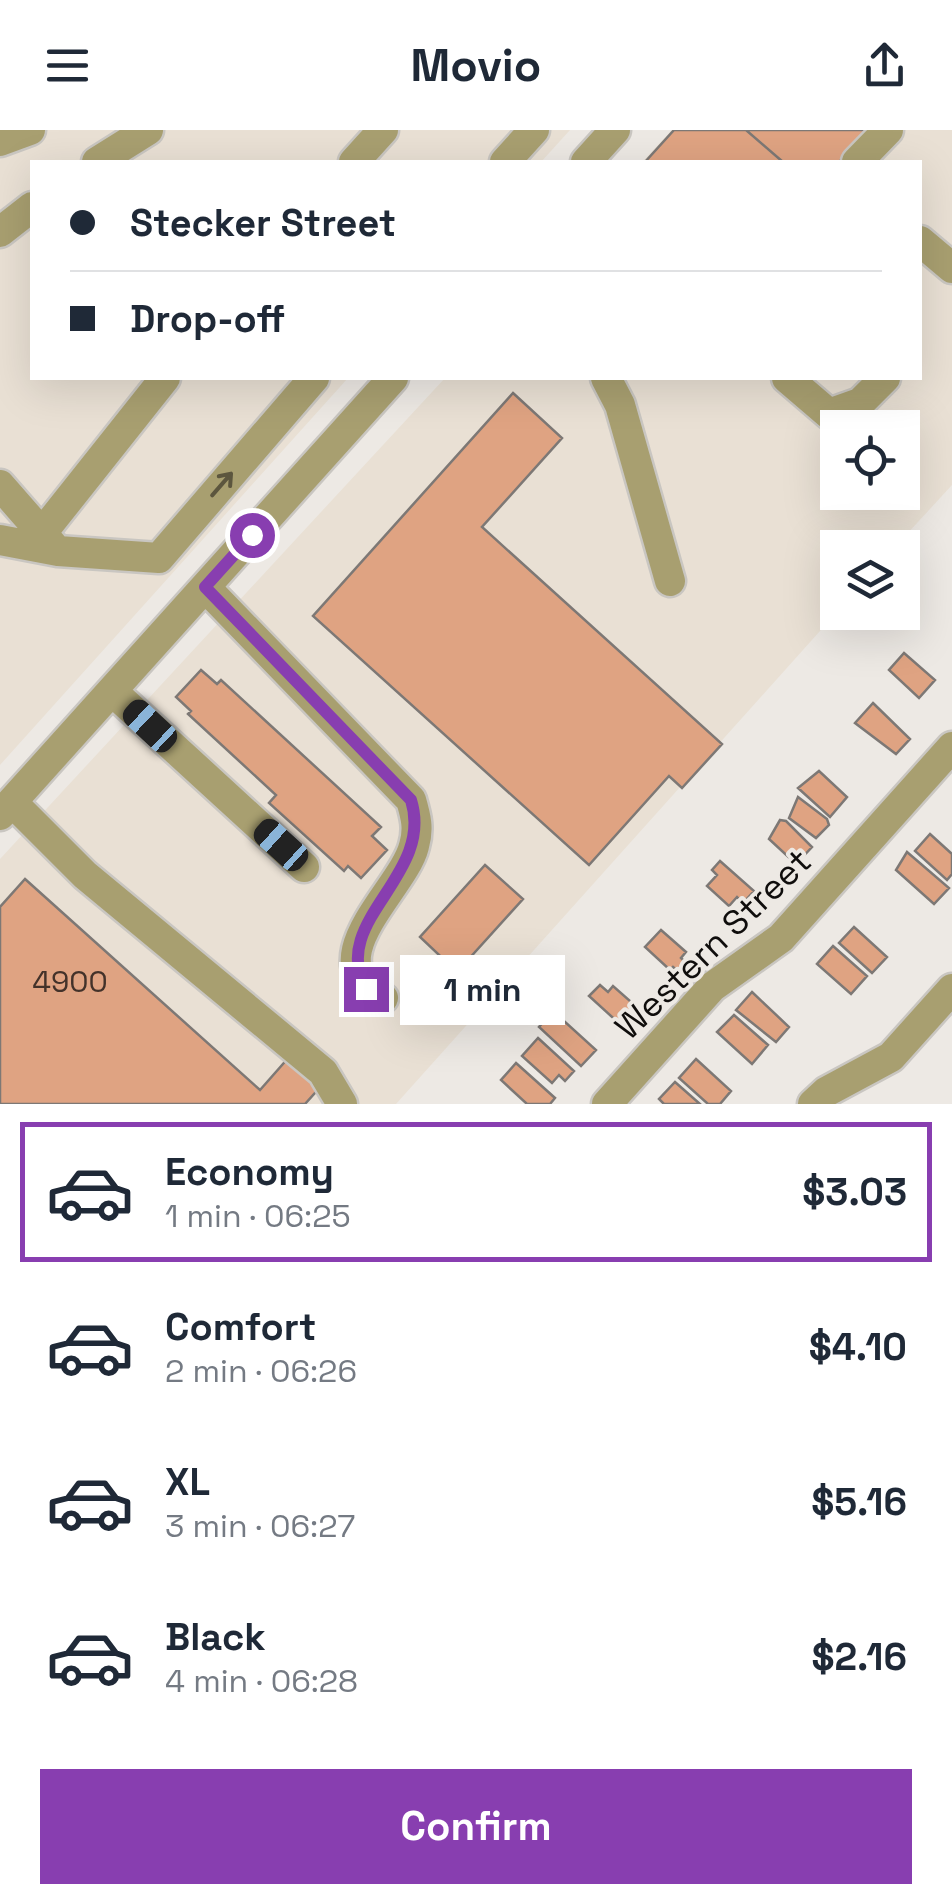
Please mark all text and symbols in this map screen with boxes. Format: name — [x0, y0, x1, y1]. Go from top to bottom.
text: Movio — [411, 37, 541, 94]
icon: menu — [40, 38, 95, 93]
icon: share — [857, 38, 912, 93]
text: Stecker Street — [130, 199, 396, 247]
text: Drop-off — [130, 295, 285, 343]
map controls — [820, 410, 920, 630]
button: locate — [820, 410, 920, 510]
one-way arrow — [211, 471, 233, 497]
route start — [230, 513, 275, 558]
button: layers — [820, 530, 920, 630]
car — [118, 695, 182, 757]
car — [249, 814, 313, 876]
street label: Western Street — [606, 839, 820, 1049]
callout: 1 min — [401, 954, 566, 1024]
house number: 4900 — [32, 962, 108, 1001]
route end — [344, 967, 389, 1012]
text: 1 min — [443, 970, 522, 1010]
icon: car — [45, 1147, 135, 1237]
text: Economy — [165, 1148, 334, 1196]
text: $3.03 — [802, 1168, 907, 1216]
text: 1 min · 06:25 — [165, 1196, 351, 1236]
icon: car — [45, 1302, 135, 1392]
text: Comfort — [165, 1303, 316, 1351]
text: $4.10 — [809, 1323, 907, 1371]
text: 2 min · 06:26 — [165, 1351, 357, 1391]
icon: car — [45, 1457, 135, 1547]
text: XL — [165, 1458, 210, 1506]
text: $5.16 — [811, 1478, 907, 1526]
text: 3 min · 06:27 — [165, 1506, 355, 1546]
icon: car — [45, 1612, 135, 1702]
text: Black — [165, 1613, 266, 1661]
text: $2.16 — [811, 1633, 907, 1681]
text: 4 min · 06:28 — [165, 1661, 358, 1701]
button: Confirm — [40, 1769, 912, 1884]

